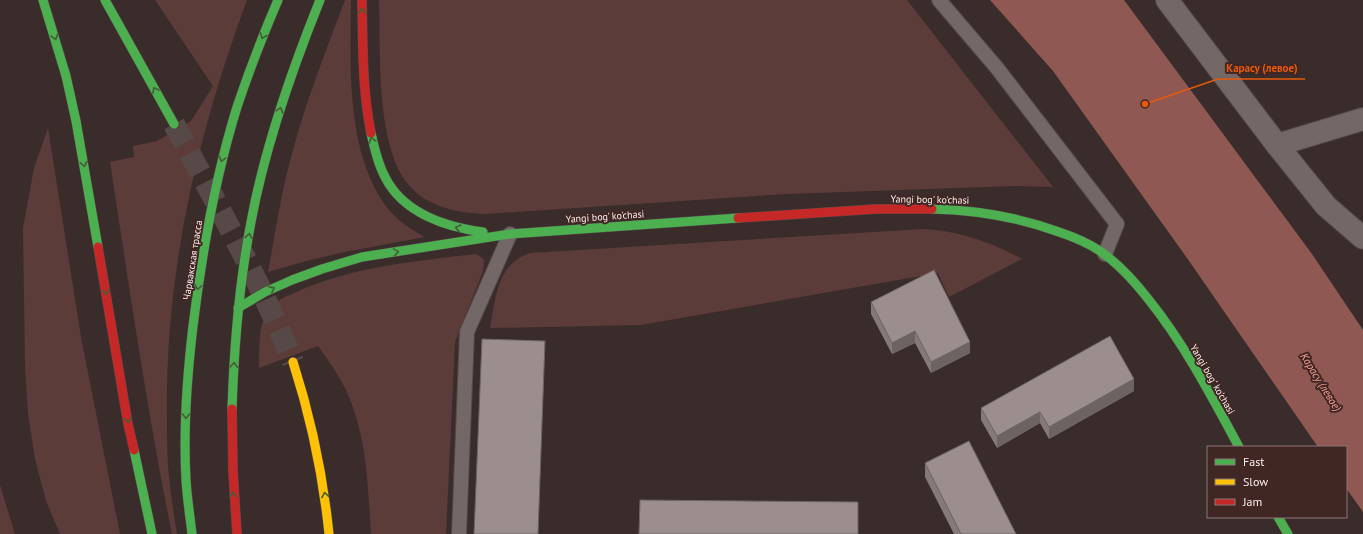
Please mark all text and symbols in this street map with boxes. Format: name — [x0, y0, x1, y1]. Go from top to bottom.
one-way arrow — [358, 8, 366, 14]
one-way arrow — [259, 32, 267, 39]
one-way arrow — [50, 33, 59, 40]
callout: Карасу (левое) — [1218, 56, 1305, 79]
text: Карасу (левое) — [1226, 61, 1298, 75]
one-way arrow — [153, 87, 160, 94]
one-way arrow — [275, 107, 284, 114]
one-way arrow — [368, 137, 377, 144]
one-way arrow — [219, 156, 227, 163]
one-way arrow — [79, 161, 87, 167]
street label: Yangi bog' ko'chasi — [891, 192, 969, 207]
street label: Yangi bog' ko'chasi — [565, 207, 645, 226]
street label: Чарвакская трасса — [180, 219, 205, 301]
one-way arrow — [454, 224, 461, 232]
one-way arrow — [244, 233, 253, 239]
one-way arrow — [393, 248, 400, 257]
one-way arrow — [194, 284, 203, 290]
one-way arrow — [268, 286, 276, 293]
one-way arrow — [101, 289, 109, 295]
street label: Yangi bog' ko'chasi — [1187, 342, 1238, 417]
water label: Карасу (левое) — [1297, 350, 1345, 414]
one-way arrow — [230, 362, 239, 368]
one-way arrow — [182, 413, 190, 419]
one-way arrow — [123, 417, 132, 423]
legend — [1207, 446, 1347, 518]
text: Fast — [1243, 454, 1264, 469]
text: Slow — [1243, 474, 1268, 489]
one-way arrow — [229, 492, 238, 498]
one-way arrow — [321, 492, 329, 498]
text: Jam — [1242, 494, 1262, 509]

